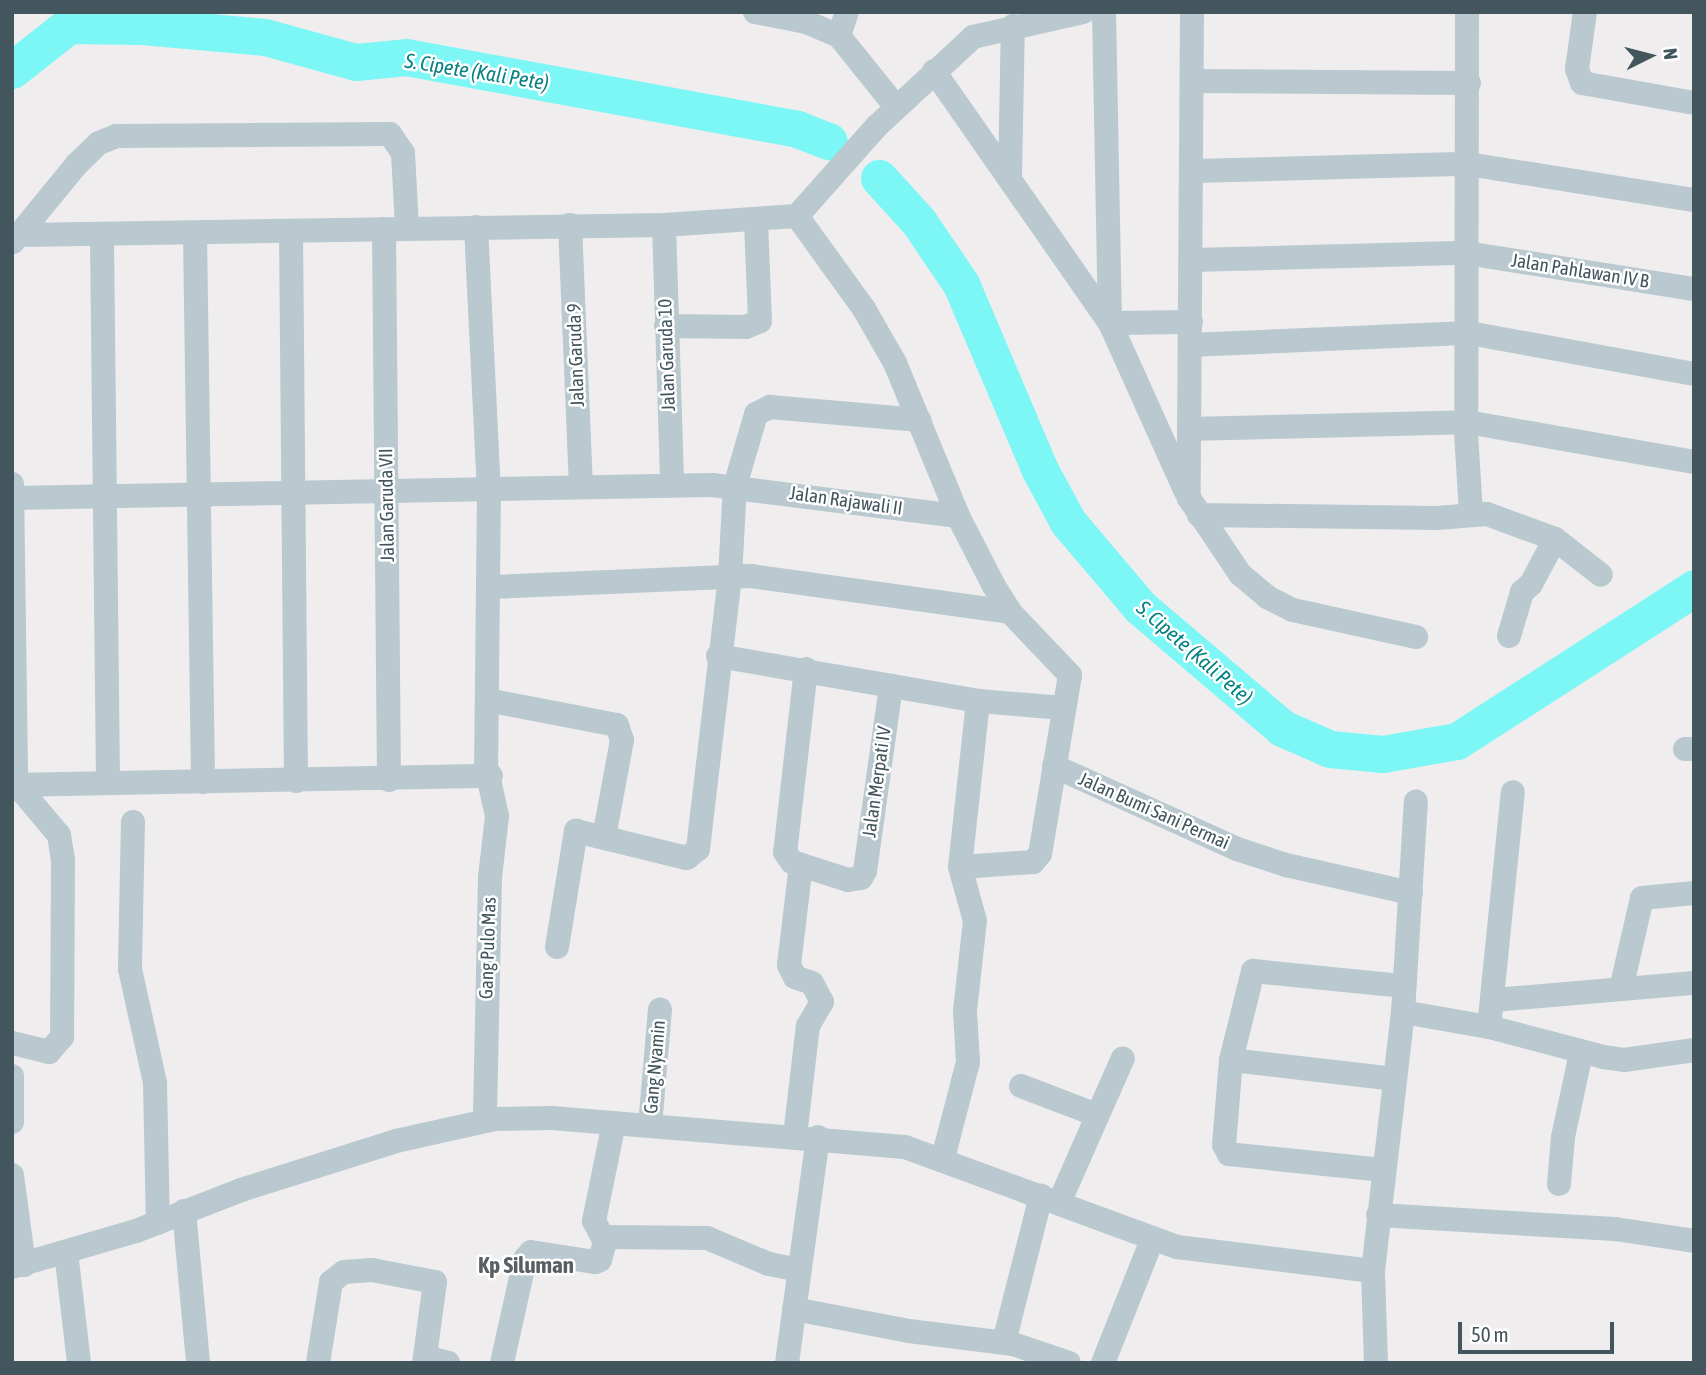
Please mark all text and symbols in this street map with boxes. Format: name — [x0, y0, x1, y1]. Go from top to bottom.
north arrow — [1615, 21, 1685, 91]
water label: S. Cipete (Kali Pete) — [403, 47, 551, 95]
text: N — [1659, 47, 1682, 61]
street label: Jalan Pahlawan IV B — [1510, 249, 1650, 293]
street label: Jalan Garuda 10 — [654, 298, 680, 412]
street label: Jalan Garuda 9 — [563, 303, 589, 407]
street label: Jalan Garuda VII — [375, 448, 399, 562]
street label: Jalan Rajawali II — [788, 482, 904, 520]
water label: S. Cipete (Kali Pete) — [1132, 595, 1258, 709]
street label: Jalan Merpati IV — [858, 725, 896, 839]
street label: Jalan Bumi Sani Permai — [1075, 768, 1233, 854]
street label: Gang Pulo Mas — [475, 897, 501, 999]
street label: Gang Nyamin — [640, 1019, 670, 1115]
district label: Kp Siluman — [478, 1251, 574, 1279]
scale bar — [1461, 1308, 1617, 1352]
text: 50 m — [1471, 1322, 1509, 1346]

